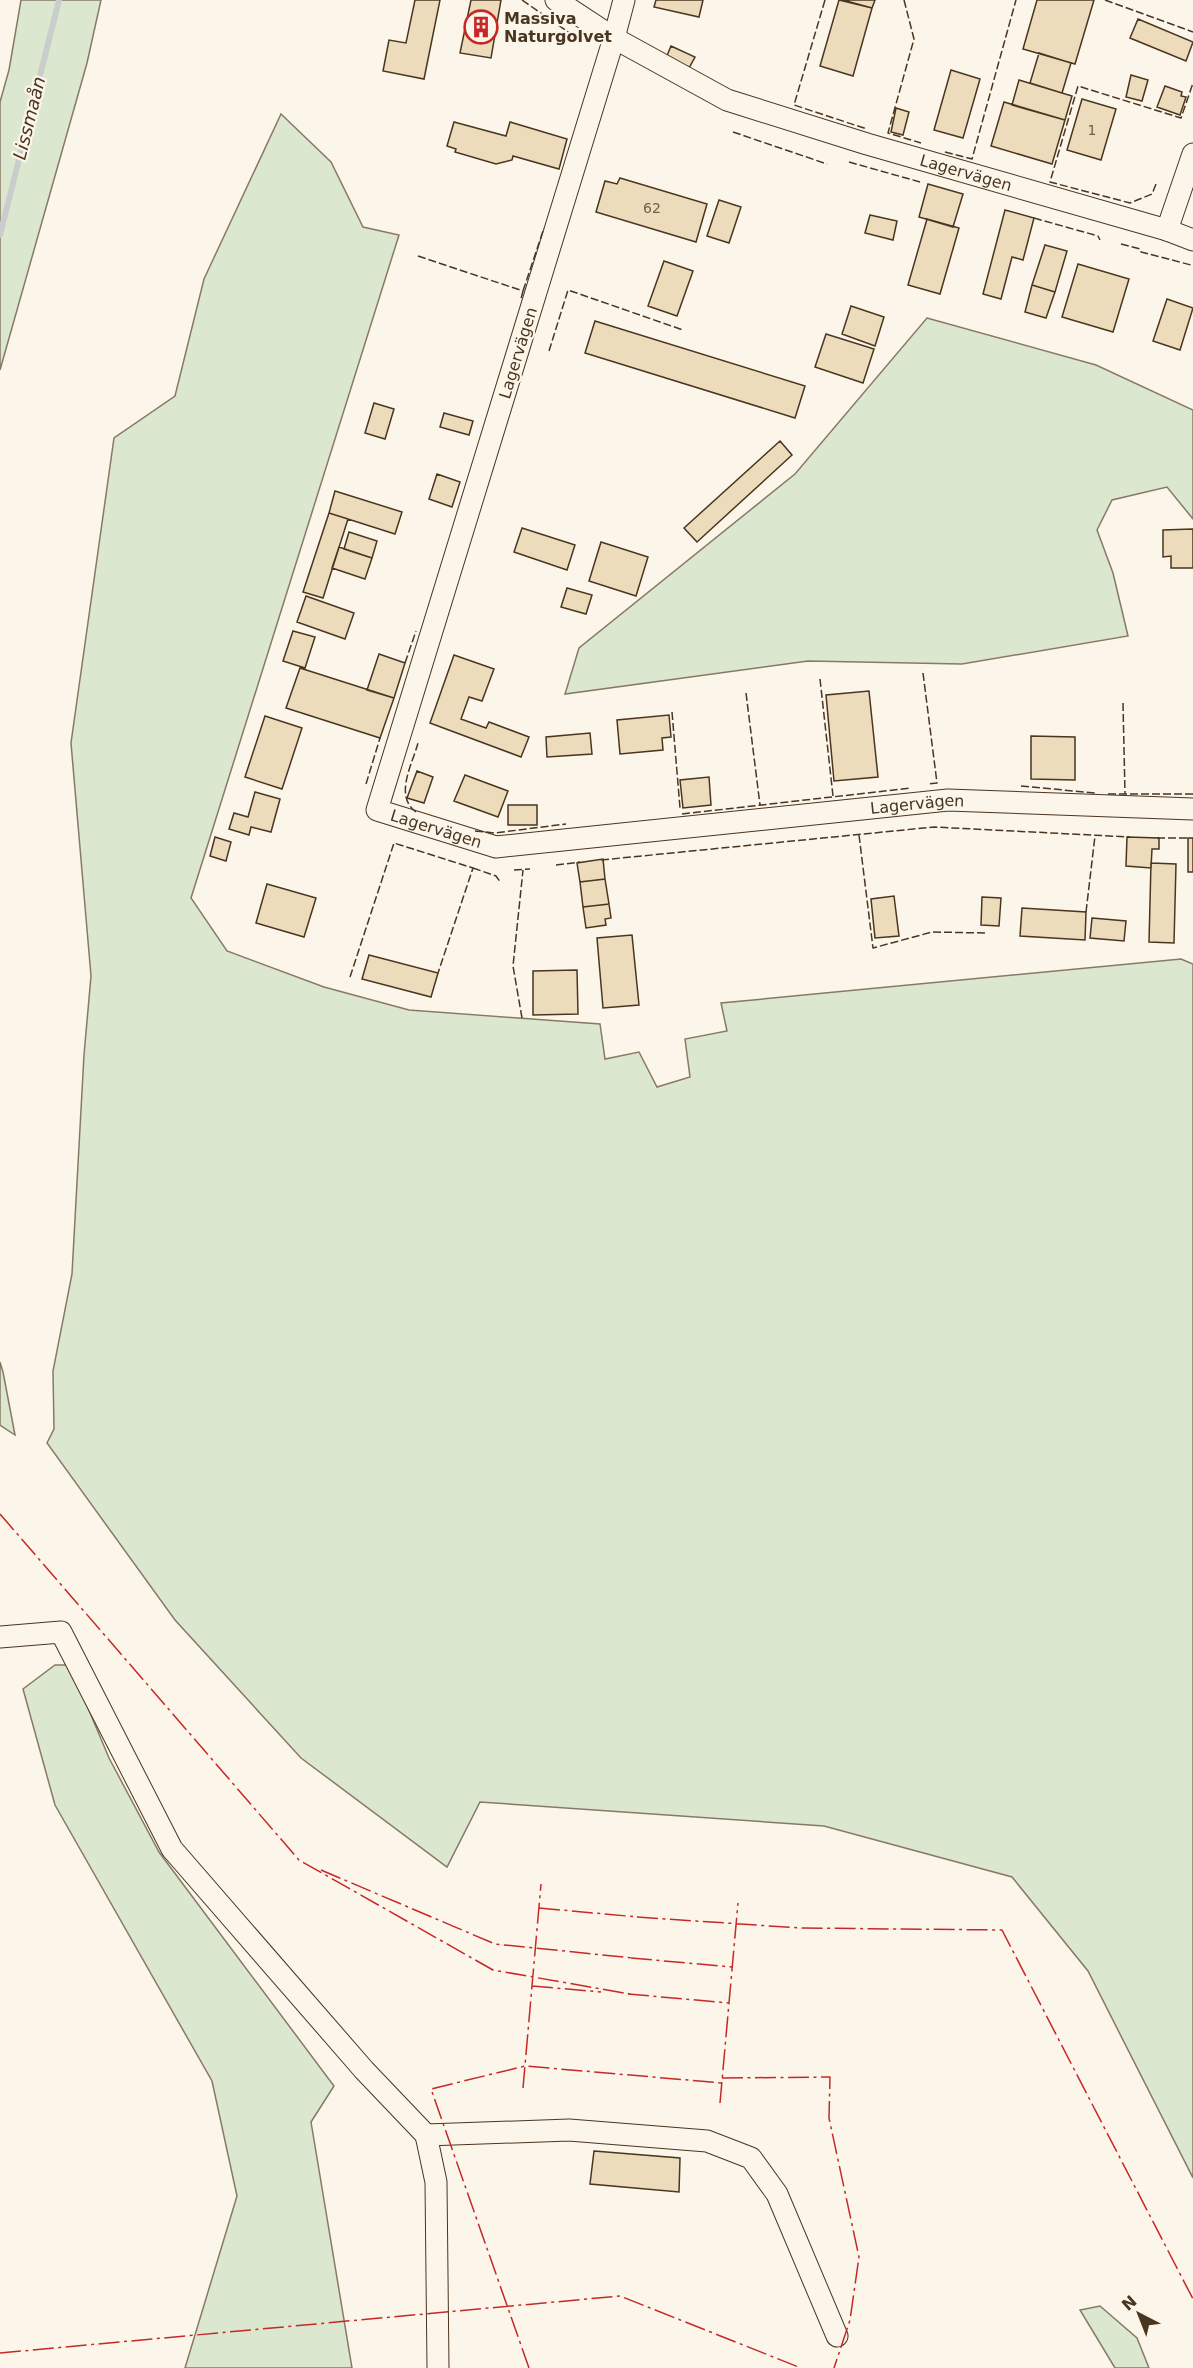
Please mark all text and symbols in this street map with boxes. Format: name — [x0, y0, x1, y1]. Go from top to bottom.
building icon: Massiva Naturgolvet — [463, 9, 499, 45]
place label: Massiva Naturgolvet — [504, 9, 612, 46]
water label: Lissmaån — [9, 74, 49, 162]
house number: 1 — [1088, 122, 1096, 138]
street label: Lagervägen — [918, 150, 1014, 195]
house number: 62 — [643, 200, 661, 216]
street label: Lagervägen — [495, 305, 541, 401]
street label: Lagervägen — [869, 790, 965, 818]
street label: Lagervägen — [388, 805, 484, 852]
north arrow — [1109, 2284, 1169, 2344]
text: N — [1118, 2292, 1141, 2315]

